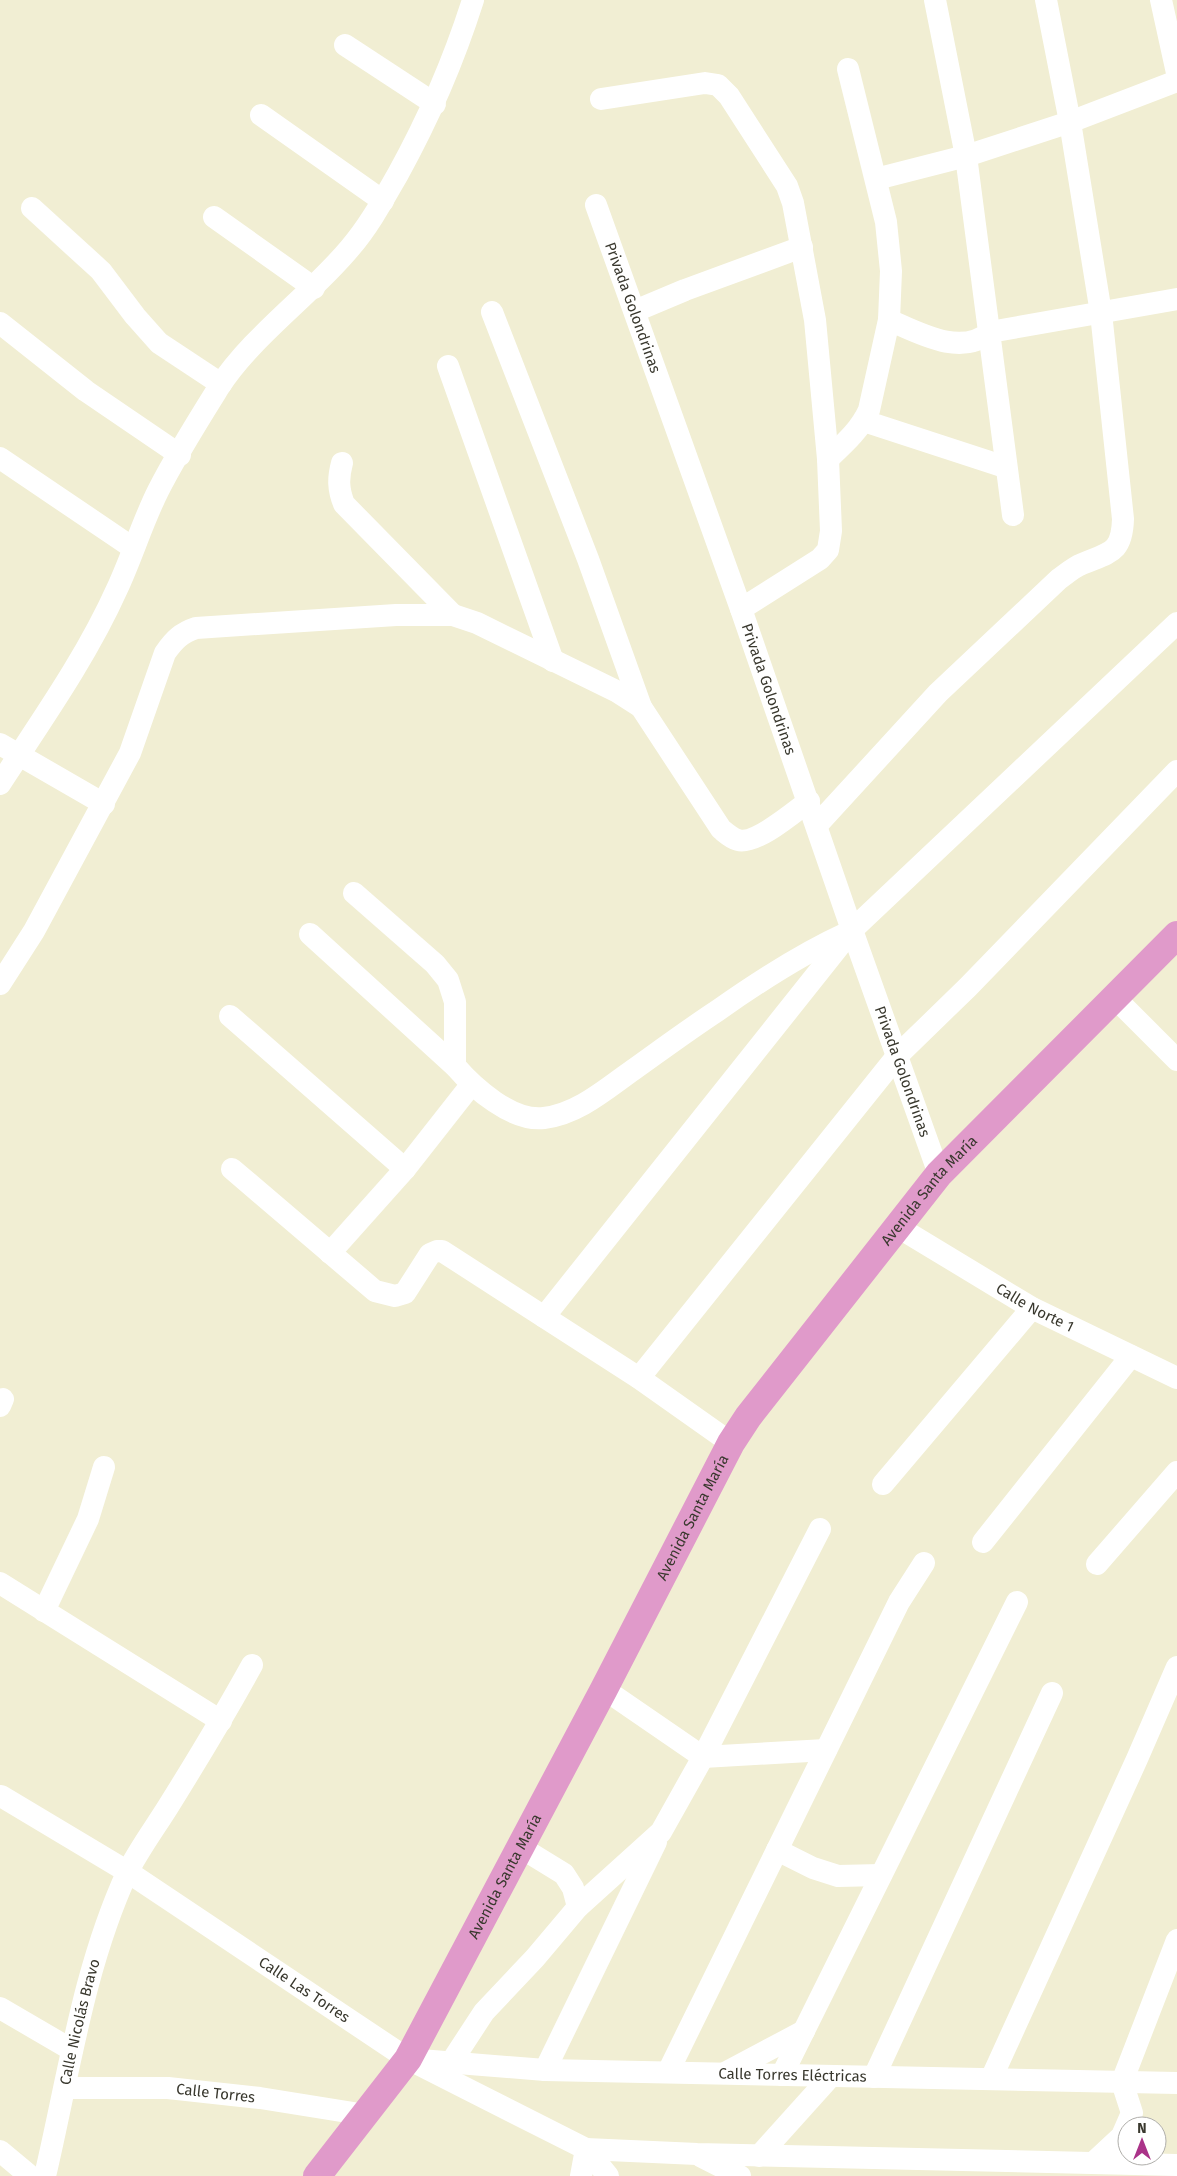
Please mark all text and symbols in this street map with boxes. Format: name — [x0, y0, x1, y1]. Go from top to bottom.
street label: Privada Golondrinas — [601, 240, 665, 376]
street label: Privada Golondrinas — [738, 621, 800, 757]
street label: Privada Golondrinas — [871, 1003, 934, 1139]
street label: Avenida Santa María — [877, 1132, 981, 1249]
street label: Calle Norte 1 — [993, 1279, 1077, 1336]
street label: Avenida Santa María — [653, 1452, 732, 1583]
street label: Avenida Santa María — [464, 1811, 545, 1942]
street label: Calle Las Torres — [255, 1953, 353, 2027]
street label: Calle Nicolás Bravo — [56, 1957, 104, 2087]
street label: Calle Torres Eléctricas — [718, 2065, 867, 2086]
street label: Calle Torres — [175, 2080, 256, 2106]
north arrow — [1117, 2116, 1167, 2166]
text: N — [1137, 2120, 1147, 2137]

